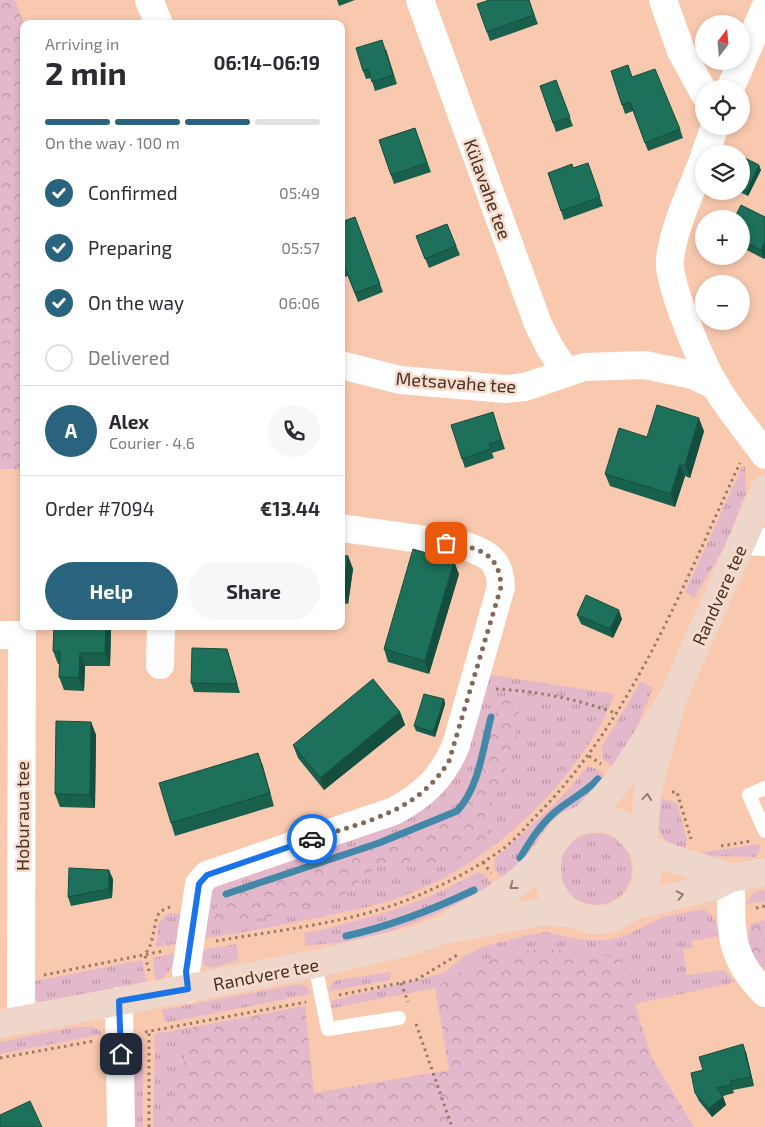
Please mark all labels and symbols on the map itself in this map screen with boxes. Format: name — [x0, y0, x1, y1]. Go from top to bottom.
north arrow — [695, 15, 750, 70]
street label: Külavahe tee — [460, 136, 516, 242]
street label: Metsavahe tee — [395, 367, 517, 397]
pin — [425, 522, 467, 564]
street label: Randvere tee — [687, 541, 751, 649]
street label: Hoburaua tee — [11, 761, 33, 871]
one-way arrow — [641, 793, 652, 801]
courier — [287, 814, 337, 864]
one-way arrow — [509, 880, 518, 889]
one-way arrow — [676, 890, 685, 901]
street label: Randvere tee — [211, 953, 321, 995]
pin — [100, 1033, 142, 1075]

